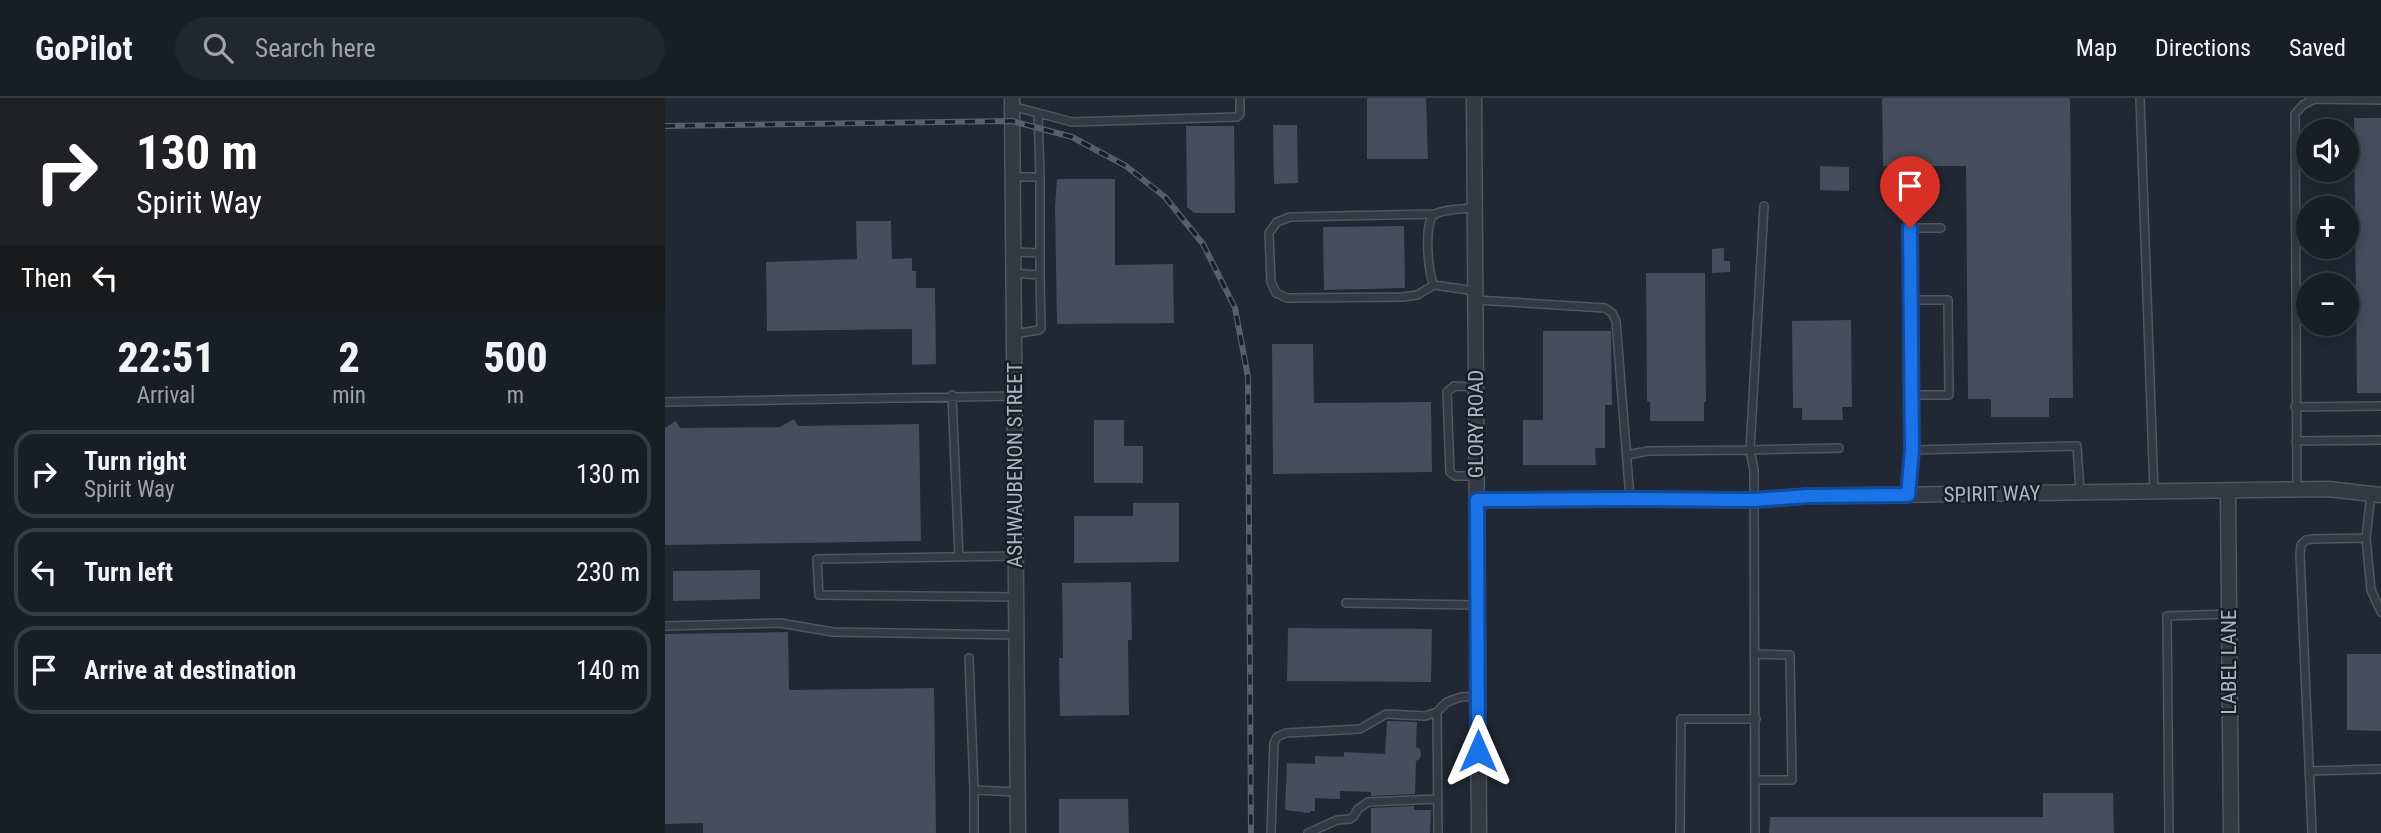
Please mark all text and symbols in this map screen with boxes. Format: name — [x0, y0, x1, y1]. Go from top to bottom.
search box — [175, 17, 665, 80]
text: GoPilot — [35, 29, 133, 68]
icon: search — [199, 29, 237, 67]
text: Search here — [255, 33, 376, 63]
text: Map — [2076, 34, 2117, 62]
text: Directions — [2155, 34, 2251, 62]
text: Saved — [2289, 34, 2346, 62]
map controls — [2296, 119, 2359, 336]
button: sound — [2296, 119, 2359, 182]
text: 130 m — [136, 124, 258, 181]
icon: right — [21, 126, 112, 217]
pin — [1880, 156, 1940, 228]
icon: arrive — [1891, 167, 1929, 205]
text: Spirit Way — [136, 183, 262, 221]
button: + — [2296, 196, 2359, 259]
icon: left — [86, 259, 124, 297]
text: Then — [21, 263, 72, 293]
button: − — [2296, 273, 2359, 336]
text: 22:51 — [117, 333, 215, 382]
text: 2 — [338, 333, 360, 382]
text: 500 — [483, 333, 548, 382]
street label: ASHWAUBENON STREET — [1003, 362, 1027, 568]
street label: GLORY ROAD — [1464, 370, 1488, 478]
text: Arrival — [137, 382, 195, 409]
text: min — [332, 382, 366, 409]
text: m — [507, 382, 524, 409]
text: Turn right — [84, 446, 186, 476]
icon: right — [25, 455, 63, 493]
text: 130 m — [576, 459, 640, 489]
text: Spirit Way — [84, 476, 175, 503]
street label: SPIRIT WAY — [1943, 481, 2041, 507]
icon: left — [25, 553, 63, 591]
text: Turn left — [84, 557, 173, 587]
text: 230 m — [576, 557, 640, 587]
street label: LABEL LANE — [2217, 610, 2241, 714]
icon: arrive — [25, 651, 63, 689]
text: Arrive at destination — [84, 655, 296, 685]
text: 140 m — [576, 655, 640, 685]
position arrow — [1441, 714, 1515, 788]

